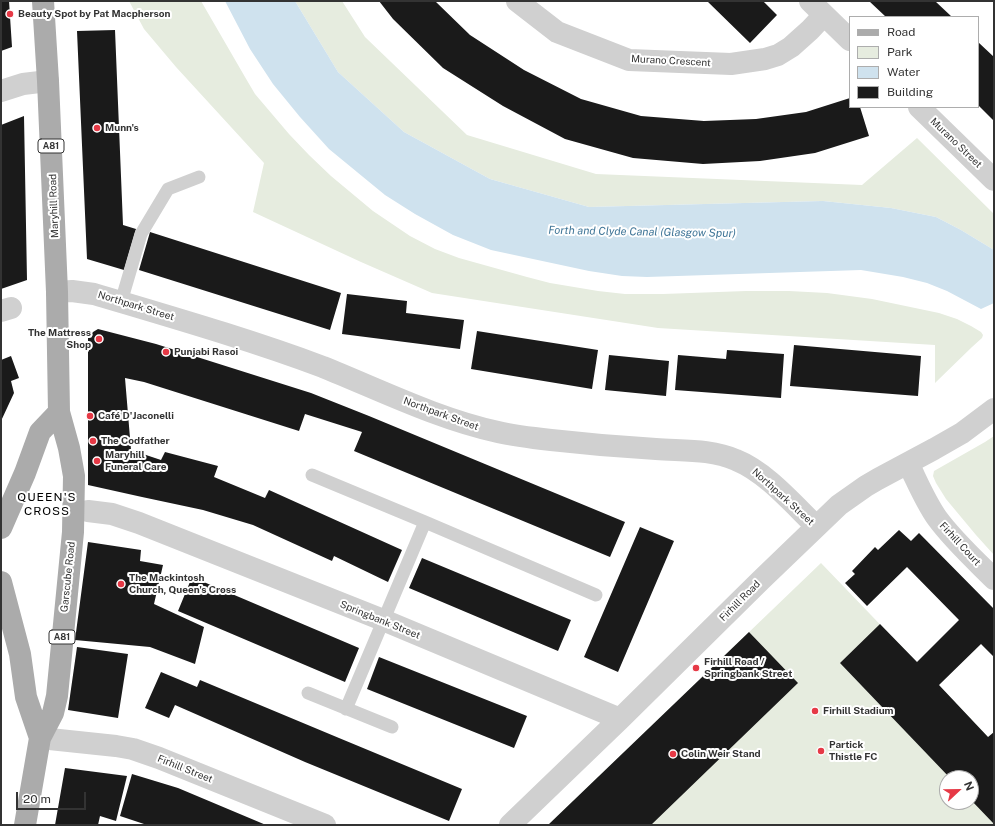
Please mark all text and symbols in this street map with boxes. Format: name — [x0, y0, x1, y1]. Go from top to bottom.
place label: Beauty Spot by Pat Macpherson — [18, 8, 171, 20]
marker: Beauty Spot by Pat Macpherson — [5, 9, 15, 19]
legend — [849, 16, 979, 108]
text: Road — [887, 25, 915, 39]
text: Park — [887, 45, 913, 59]
street label: Murano Crescent — [631, 53, 711, 69]
text: Water — [887, 65, 920, 79]
text: Building — [887, 85, 933, 99]
street label: Murano Street — [928, 115, 984, 171]
place label: Munn's — [105, 122, 139, 134]
marker: Munn's — [92, 123, 102, 133]
road number: A81 — [38, 139, 64, 153]
street label: Maryhill Road — [47, 174, 61, 238]
water label: Forth and Clyde Canal (Glasgow Spur) — [548, 224, 736, 240]
street label: Northpark Street — [96, 289, 176, 323]
place label: The Mattress Shop — [28, 327, 91, 350]
marker: The Mattress Shop — [94, 334, 104, 344]
place label: Punjabi Rasoi — [174, 346, 238, 358]
marker: Punjabi Rasoi — [161, 347, 171, 357]
street label: Northpark Street — [402, 395, 480, 433]
place label: Café D'Jaconelli — [98, 410, 174, 422]
marker: Café D'Jaconelli — [85, 411, 95, 421]
place label: The Codfather — [101, 435, 170, 447]
marker: The Codfather — [88, 436, 98, 446]
place label: Maryhill Funeral Care — [105, 449, 167, 472]
marker: Maryhill Funeral Care — [92, 456, 102, 466]
street label: Northpark Street — [750, 466, 816, 528]
district label: QUEEN'S CROSS — [17, 490, 77, 518]
street label: Firhill Court — [937, 520, 983, 568]
street label: Garscube Road — [58, 541, 78, 613]
place label: The Mackintosh Church, Queen's Cross — [129, 572, 236, 596]
street label: Firhill Road — [717, 578, 763, 624]
marker: The Mackintosh Church, Queen's Cross — [116, 579, 126, 589]
street label: Springbank Street — [338, 598, 422, 642]
road number: A81 — [49, 630, 75, 644]
place label: Firhill Road / Springbank Street — [704, 656, 792, 680]
marker: Firhill Road / Springbank Street — [691, 663, 701, 673]
place label: Firhill Stadium — [823, 705, 894, 717]
marker: Firhill Stadium — [810, 706, 820, 716]
place label: Partick Thistle FC — [829, 739, 877, 762]
marker: Partick Thistle FC — [816, 746, 826, 756]
place label: Colin Weir Stand — [681, 748, 761, 760]
marker: Colin Weir Stand — [668, 749, 678, 759]
street label: Firhill Street — [156, 753, 214, 785]
north arrow — [939, 770, 979, 810]
text: N — [962, 780, 976, 792]
scale bar — [18, 784, 88, 810]
text: 20 m — [23, 792, 51, 806]

